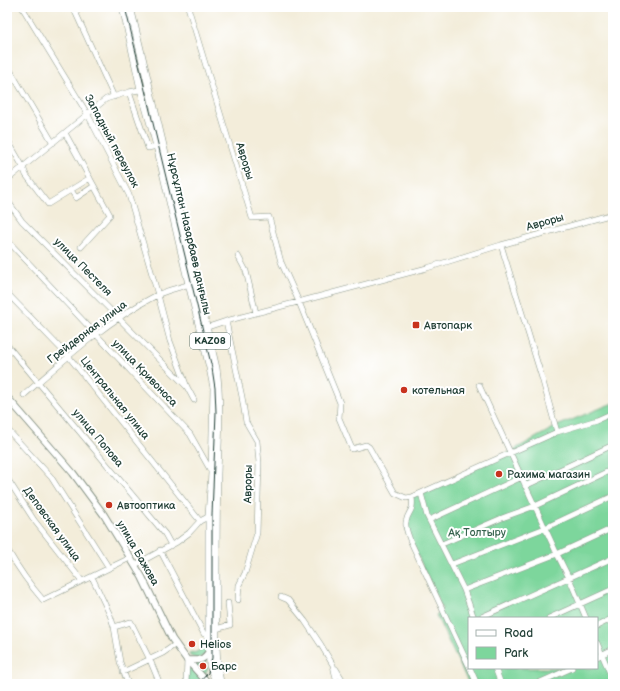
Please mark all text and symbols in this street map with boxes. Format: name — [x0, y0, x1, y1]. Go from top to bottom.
street label: Западный переулок — [82, 92, 142, 190]
street label: Авроры — [233, 140, 257, 181]
street label: Нұрсұлтан Назарбаев даңғылы — [164, 152, 214, 316]
street label: Авроры — [524, 210, 565, 234]
street label: улица Пестеля — [51, 235, 115, 299]
street label: Грейдерная улица — [45, 298, 130, 366]
place label: Автопарк — [423, 319, 472, 332]
marker: Автопарк — [411, 320, 421, 330]
road number: KAZ08 — [190, 333, 230, 349]
street label: улица Кривоноса — [110, 337, 181, 410]
street label: Центральная улица — [78, 354, 153, 442]
place label: котельная — [412, 384, 465, 397]
marker: котельная — [399, 385, 409, 395]
street label: улица Попова — [70, 406, 126, 470]
street label: Авроры — [241, 465, 255, 504]
place label: Рахима магазин — [507, 468, 590, 481]
marker: Рахима магазин — [494, 469, 504, 479]
street label: Деповская улица — [21, 484, 84, 564]
place label: Автооптика — [116, 499, 176, 512]
marker: Автооптика — [104, 500, 114, 510]
street label: улица Бажова — [114, 518, 162, 588]
park label: Ақ Толтыру — [447, 526, 506, 539]
legend — [468, 617, 598, 669]
text: Road — [504, 626, 533, 641]
place label: Helios — [200, 638, 232, 651]
marker: Helios — [187, 639, 197, 649]
text: Park — [504, 646, 528, 661]
place label: Барс — [211, 660, 237, 673]
marker: Барс — [198, 661, 208, 671]

